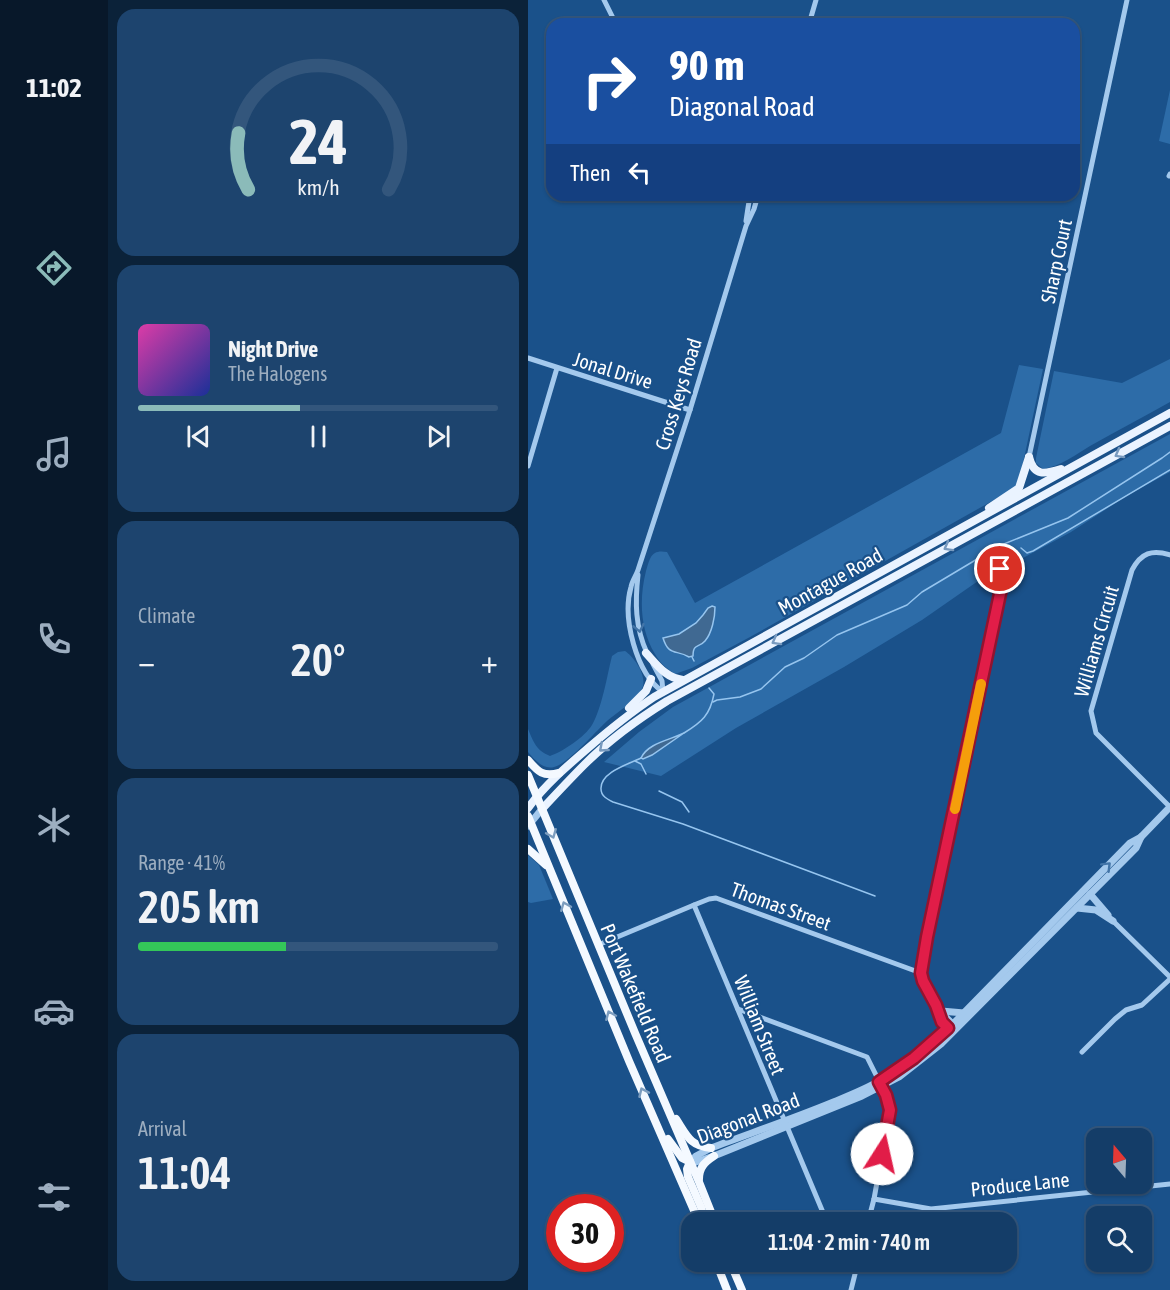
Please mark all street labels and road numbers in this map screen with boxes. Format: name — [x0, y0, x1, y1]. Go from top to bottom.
street label: Sharp Court — [1036, 217, 1076, 305]
street label: Cross Keys Road — [650, 335, 706, 453]
street label: Jonal Drive — [571, 347, 655, 393]
street label: Montague Road — [774, 543, 886, 619]
street label: Williams Circuit — [1069, 582, 1123, 699]
street label: Thomas Street — [728, 877, 834, 935]
street label: Port Wakefield Road — [596, 920, 676, 1066]
street label: William Street — [730, 972, 790, 1078]
street label: Diagonal Road — [694, 1088, 802, 1148]
street label: Produce Lane — [969, 1167, 1071, 1201]

